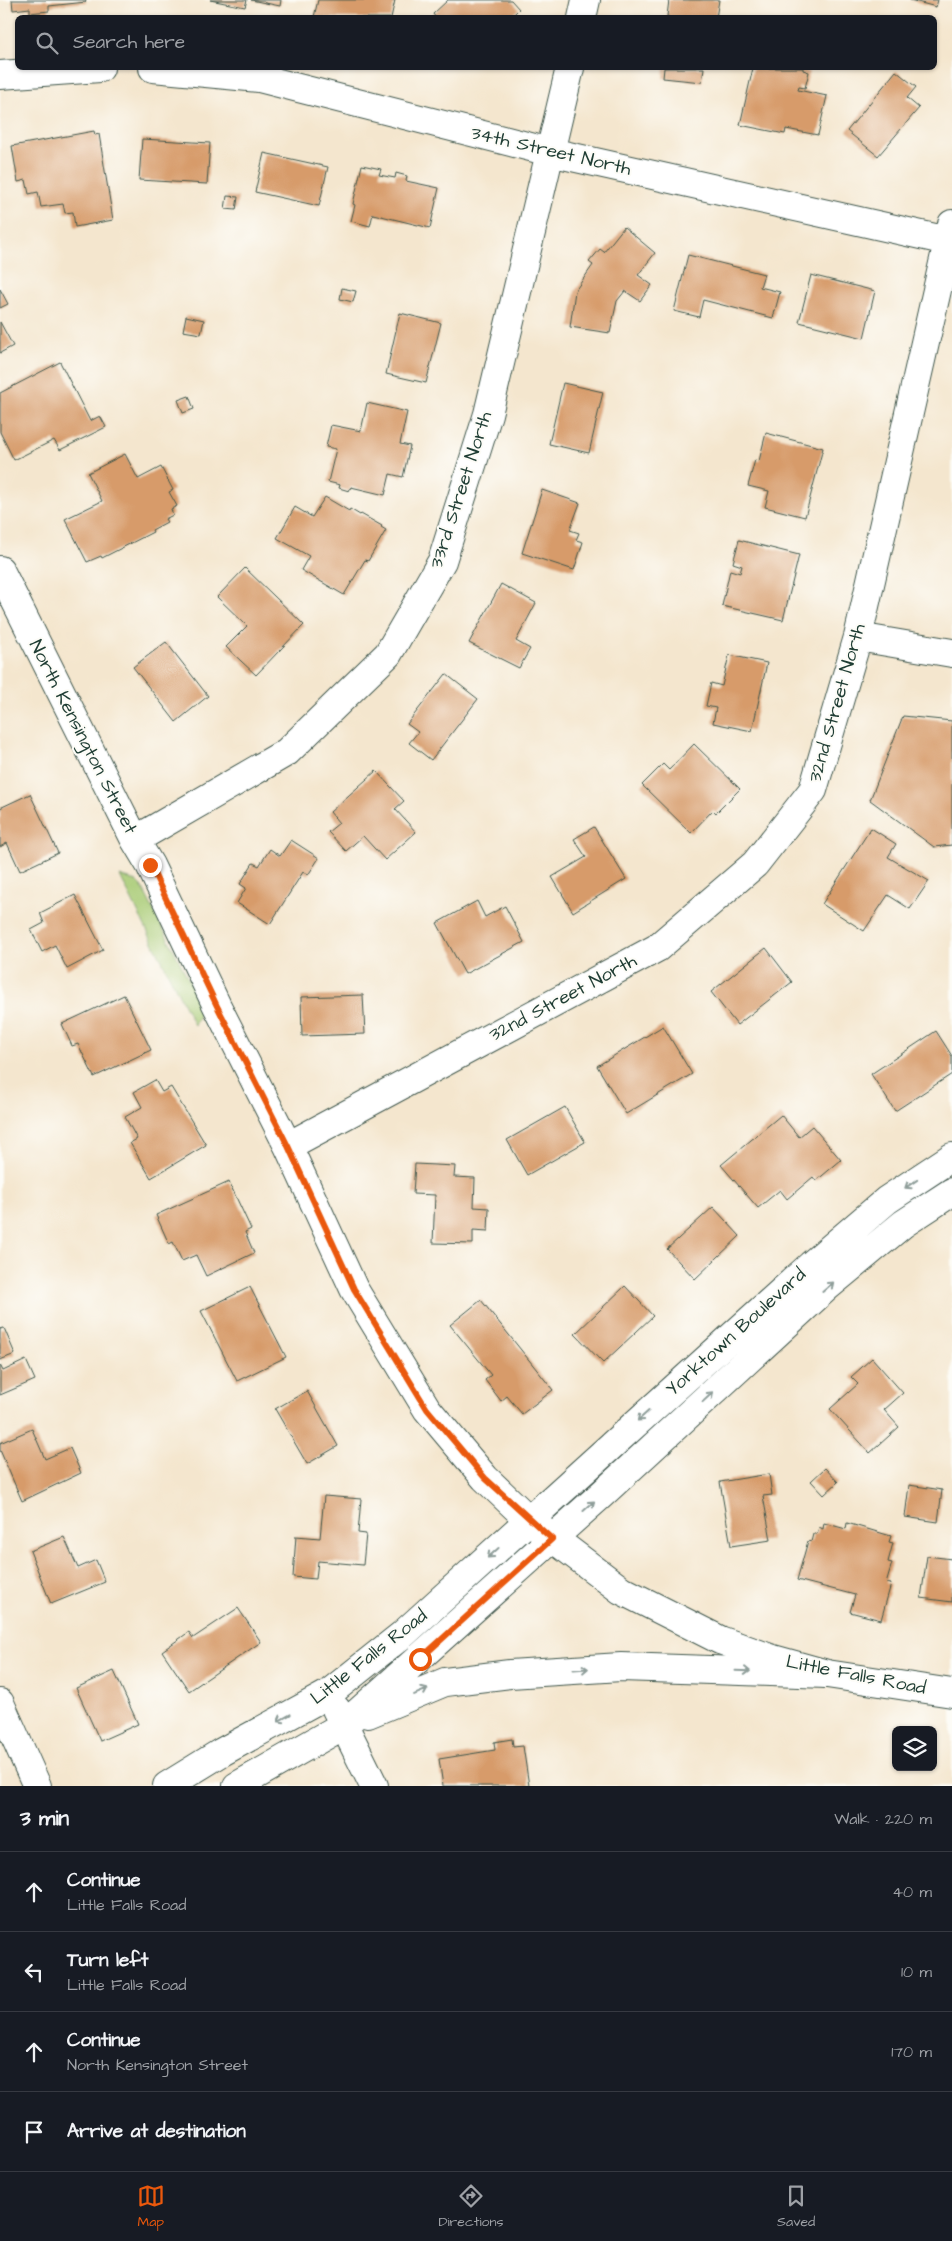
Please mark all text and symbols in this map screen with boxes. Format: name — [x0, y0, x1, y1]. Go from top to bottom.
search box — [15, 15, 937, 70]
icon: search — [33, 29, 61, 57]
text: Search here — [73, 29, 185, 56]
street label: 34th Street North — [468, 119, 634, 183]
street label: 33rd Street North — [423, 407, 499, 572]
street label: 32nd Street North — [801, 620, 873, 785]
street label: North Kensington Street — [21, 635, 144, 840]
route end — [139, 854, 162, 877]
street label: 32nd Street North — [484, 947, 642, 1048]
one-way arrow — [905, 1179, 919, 1189]
street label: Yorktown Boulevard — [660, 1261, 812, 1402]
one-way arrow — [821, 1281, 834, 1292]
one-way arrow — [702, 1391, 715, 1402]
one-way arrow — [637, 1410, 650, 1422]
one-way arrow — [582, 1501, 595, 1512]
one-way arrow — [487, 1547, 500, 1559]
street label: Little Falls Road — [305, 1603, 433, 1711]
route start — [409, 1648, 432, 1671]
street label: Little Falls Road — [784, 1648, 928, 1702]
one-way arrow — [572, 1665, 588, 1674]
one-way arrow — [735, 1666, 751, 1675]
one-way arrow — [413, 1686, 428, 1696]
one-way arrow — [277, 1714, 292, 1723]
map controls — [892, 1726, 937, 1771]
button: layers — [892, 1726, 937, 1771]
text: 3 min — [20, 1804, 69, 1833]
text: Walk · 220 m — [834, 1808, 932, 1830]
text: Continue — [67, 1867, 141, 1894]
icon: ahead — [20, 1878, 48, 1906]
text: 40 m — [892, 1881, 932, 1903]
text: Little Falls Road — [67, 1894, 186, 1916]
text: Turn left — [67, 1947, 148, 1974]
icon: left — [20, 1958, 48, 1986]
text: 10 m — [901, 1961, 932, 1983]
text: Little Falls Road — [67, 1974, 186, 1996]
text: Continue — [67, 2027, 141, 2054]
icon: ahead — [20, 2038, 48, 2066]
text: 170 m — [891, 2041, 932, 2063]
text: North Kensington Street — [67, 2054, 248, 2076]
icon: arrive — [20, 2118, 48, 2146]
text: Arrive at destination — [67, 2118, 246, 2145]
tab: Map — [137, 2182, 165, 2232]
tab: Directions — [438, 2182, 503, 2232]
tab: Saved — [777, 2182, 815, 2232]

